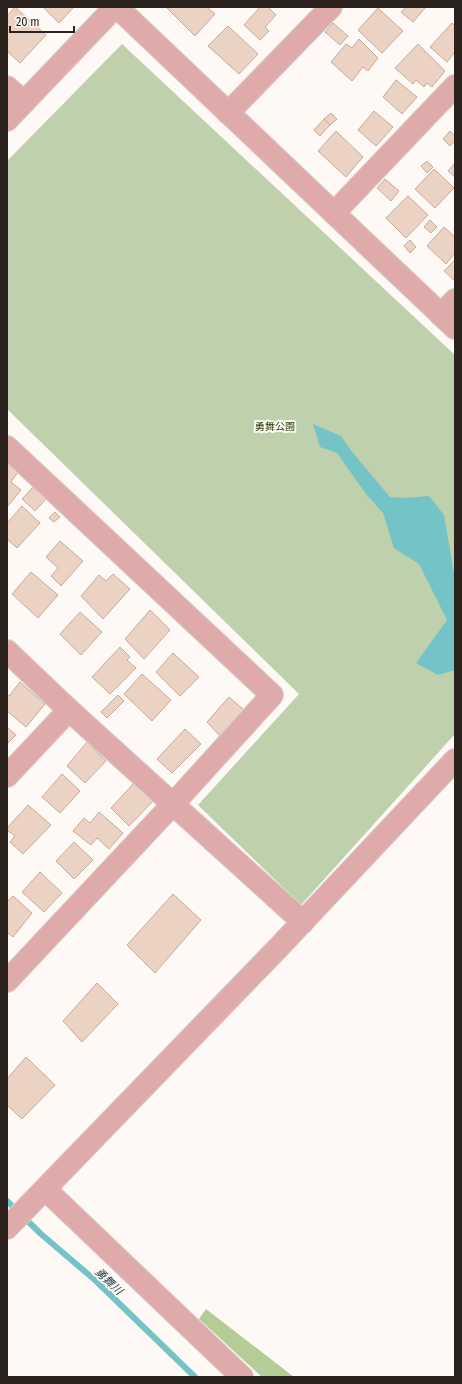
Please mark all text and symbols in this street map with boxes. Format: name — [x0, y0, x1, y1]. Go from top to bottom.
scale bar — [10, 8, 74, 34]
text: 20 m — [16, 15, 40, 29]
park label: 勇舞公園 — [255, 421, 295, 433]
water label: 勇舞川 — [92, 1265, 126, 1298]

